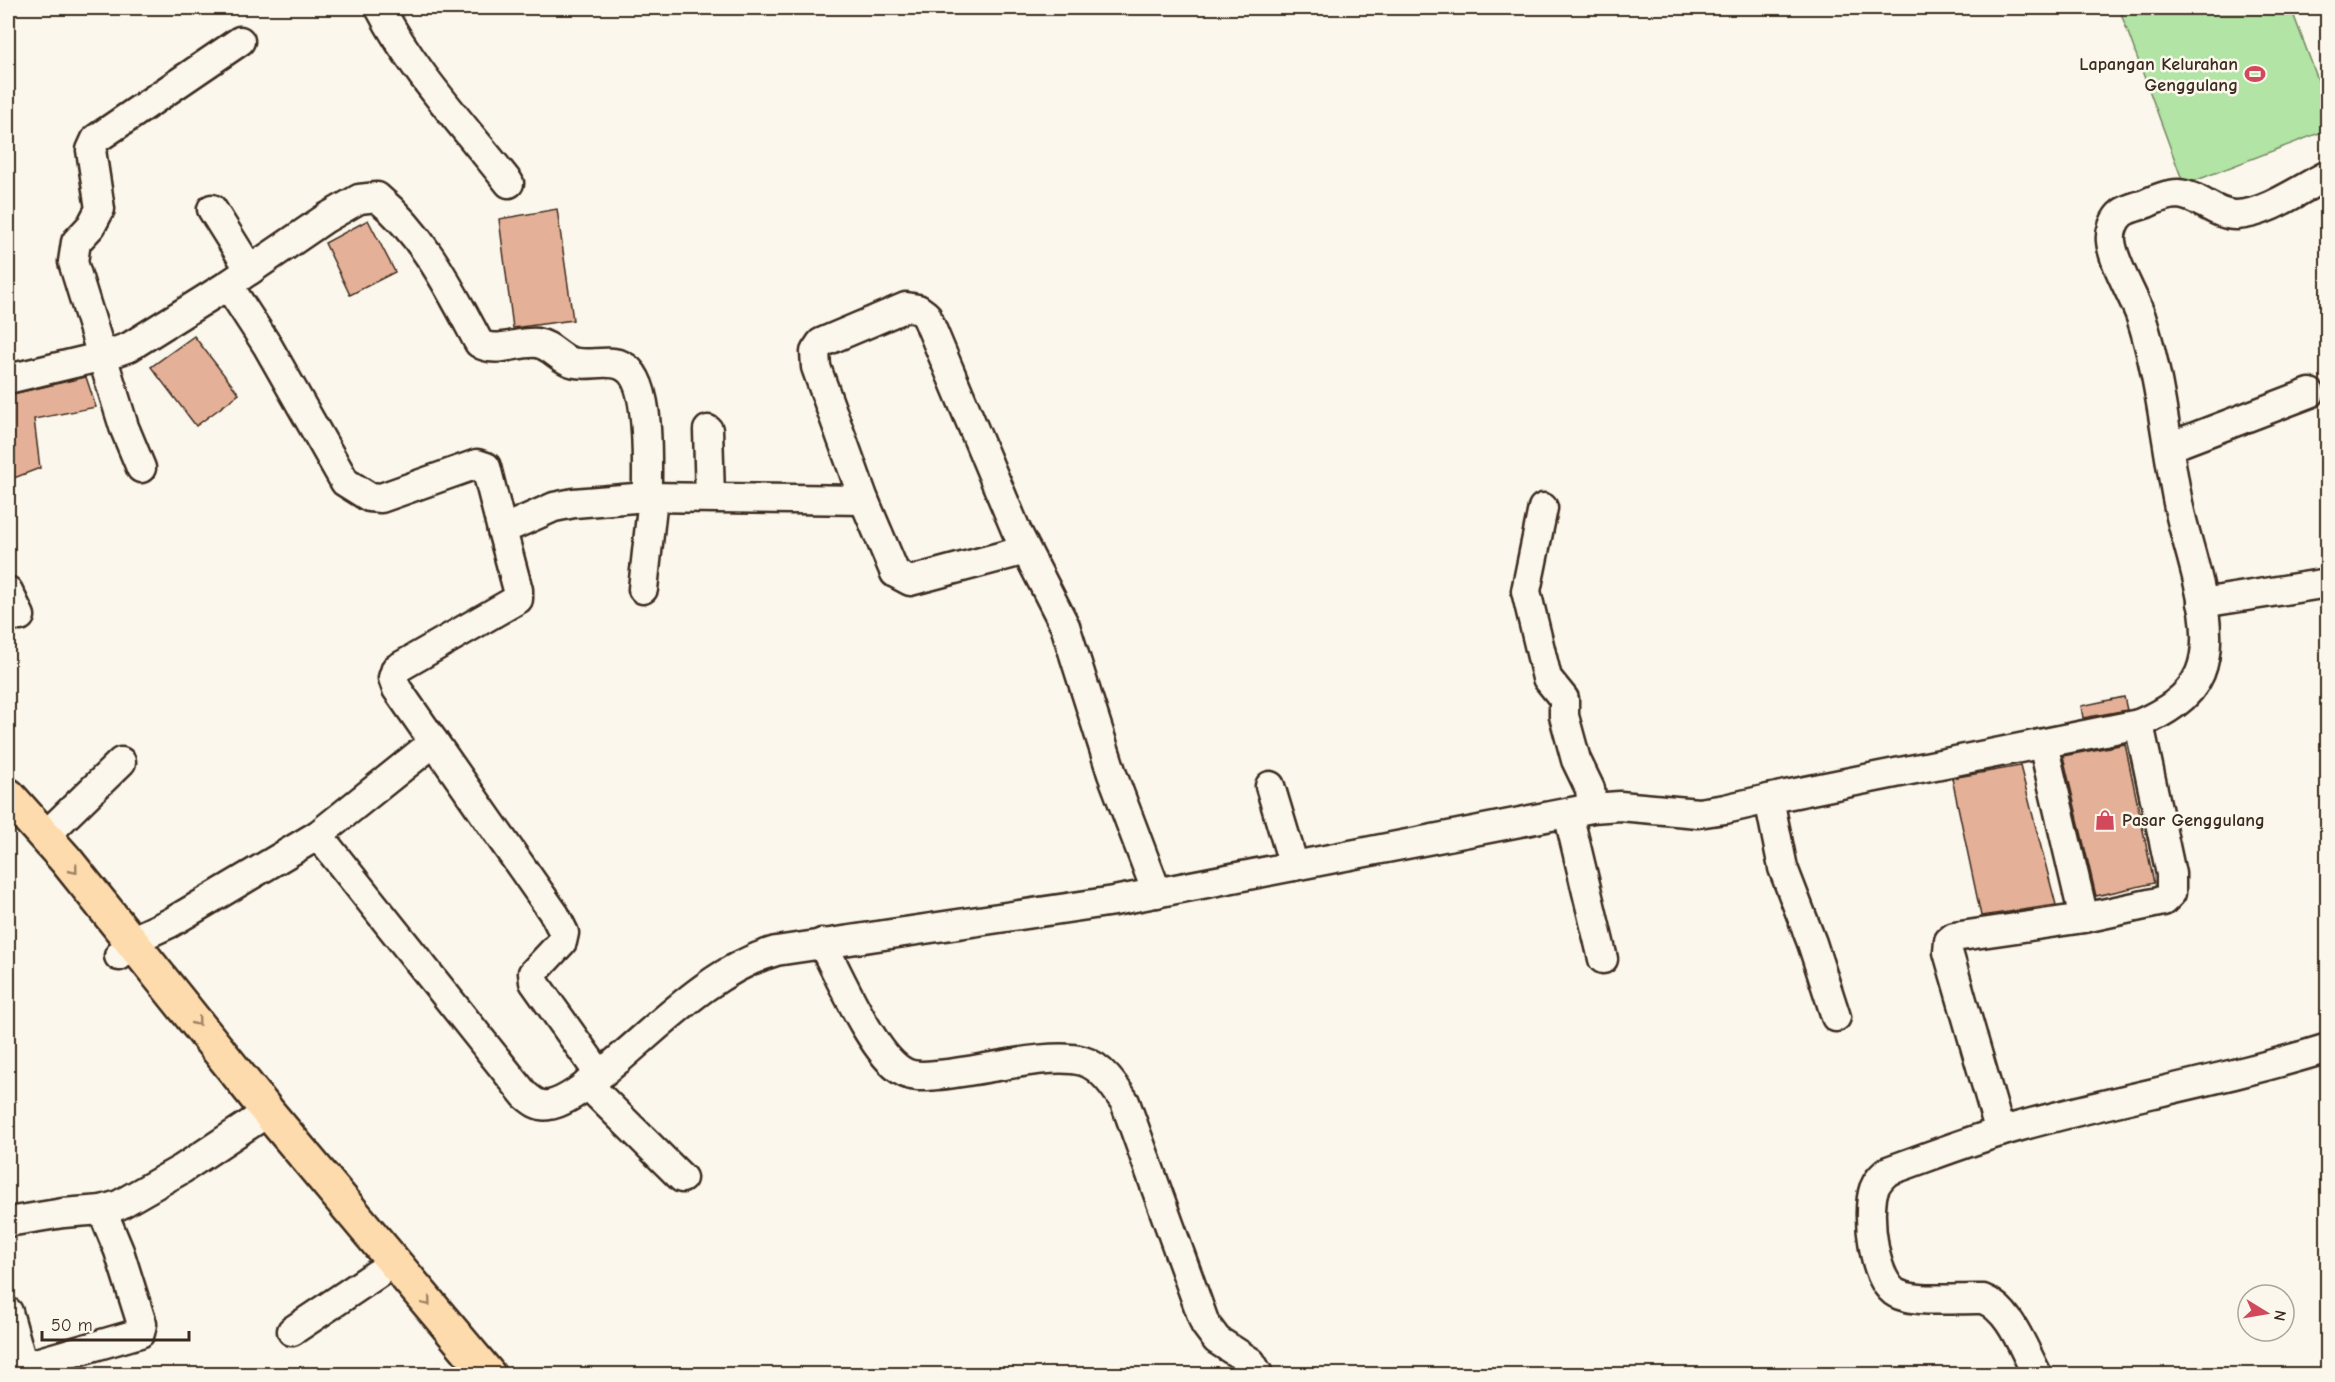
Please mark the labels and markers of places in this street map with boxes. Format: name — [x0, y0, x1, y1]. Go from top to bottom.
place label: Lapangan Kelurahan Genggulang — [2079, 54, 2238, 96]
sports icon: Lapangan Kelurahan Genggulang — [2243, 62, 2267, 86]
shop icon: Pasar Genggulang — [2093, 808, 2117, 832]
place label: Pasar Genggulang — [2122, 810, 2265, 831]

